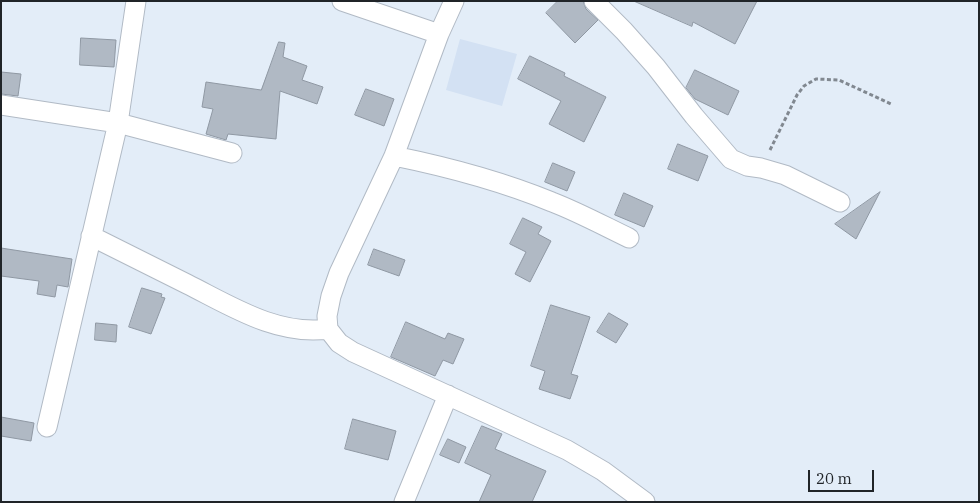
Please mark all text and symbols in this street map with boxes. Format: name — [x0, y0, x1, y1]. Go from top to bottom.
scale bar — [810, 460, 876, 492]
text: 20 m — [816, 469, 852, 488]

